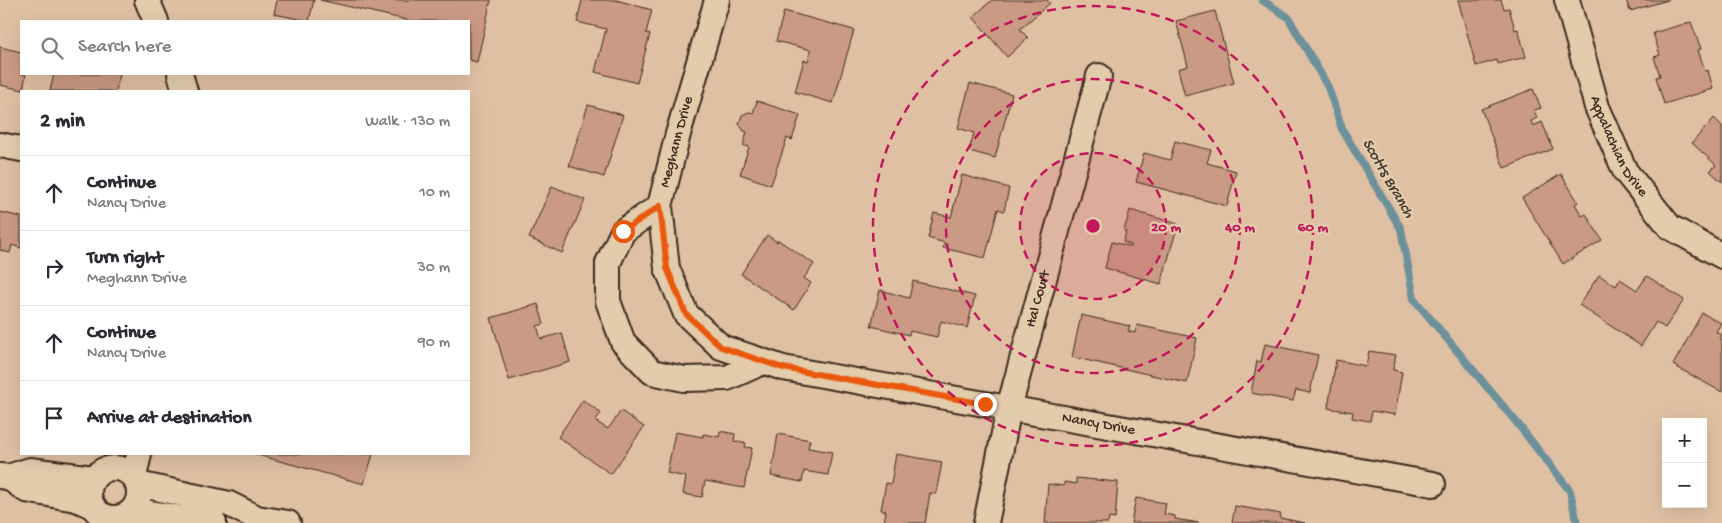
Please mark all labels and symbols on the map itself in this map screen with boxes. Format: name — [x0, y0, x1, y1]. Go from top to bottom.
street label: Meghann Drive — [656, 94, 698, 190]
street label: Appalachian Drive — [1585, 94, 1652, 201]
water label: Scotts Branch — [1357, 136, 1417, 222]
centre of rings — [1084, 217, 1102, 235]
text: 20 m — [1151, 219, 1181, 237]
text: 40 m — [1224, 219, 1255, 237]
text: 60 m — [1298, 219, 1329, 237]
route start — [612, 220, 635, 243]
street label: Hal Court — [1022, 267, 1055, 330]
route end — [974, 393, 997, 416]
street label: Nancy Drive — [1060, 409, 1137, 440]

